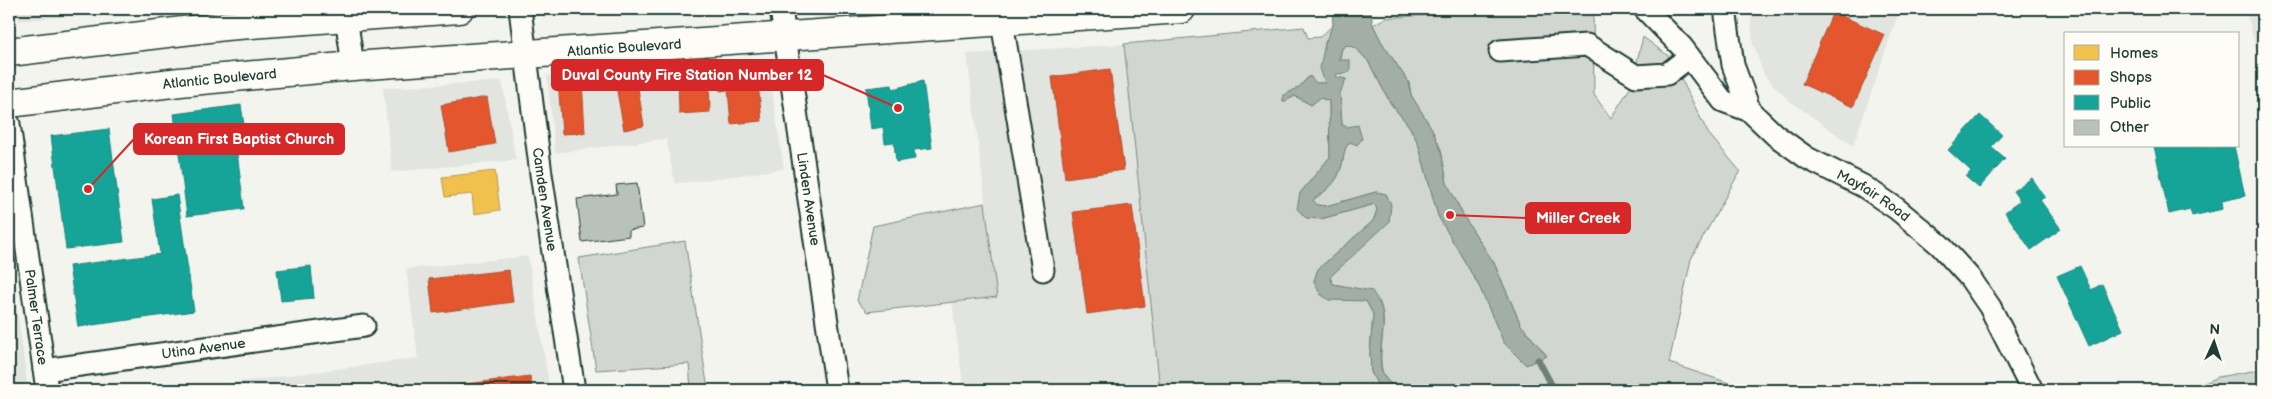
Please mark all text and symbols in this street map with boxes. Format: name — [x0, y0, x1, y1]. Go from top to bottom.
legend — [2064, 32, 2240, 148]
street label: Atlantic Boulevard — [567, 35, 682, 60]
text: Homes — [2110, 44, 2159, 63]
callout: Duval County Fire Station Number 12 — [552, 60, 823, 90]
street label: Atlantic Boulevard — [162, 65, 277, 93]
text: Duval County Fire Station Number 12 — [561, 66, 813, 85]
text: Shops — [2110, 68, 2153, 87]
text: Public — [2110, 94, 2151, 113]
text: Other — [2110, 118, 2149, 137]
callout: Korean First Baptist Church — [134, 124, 344, 154]
text: Korean First Baptist Church — [144, 130, 334, 149]
street label: Camden Avenue — [529, 147, 561, 252]
street label: Linden Avenue — [794, 151, 824, 247]
street label: Mayfair Road — [1834, 166, 1914, 225]
callout: Miller Creek — [1526, 203, 1630, 233]
text: Miller Creek — [1536, 209, 1620, 228]
street label: Palmer Terrace — [21, 268, 52, 366]
north arrow — [2190, 316, 2240, 366]
text: N — [2209, 321, 2220, 338]
street label: Utina Avenue — [160, 334, 247, 362]

